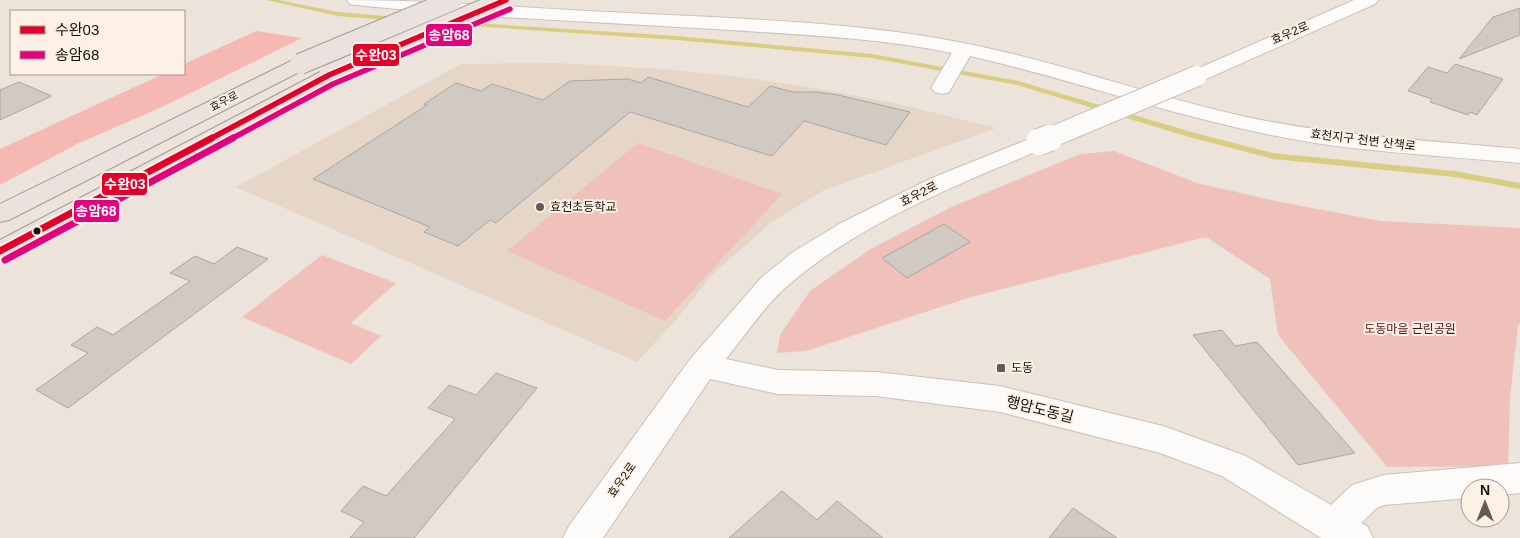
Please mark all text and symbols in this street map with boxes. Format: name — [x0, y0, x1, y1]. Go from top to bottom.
legend — [10, 10, 185, 75]
street label: 효우2로 — [1269, 19, 1311, 47]
text: 수완03 — [55, 21, 99, 38]
line badge: 송암68 — [425, 23, 473, 47]
text: 송암68 — [428, 27, 470, 43]
line badge: 수완03 — [352, 43, 400, 67]
text: 송암68 — [55, 46, 99, 63]
text: 수완03 — [355, 47, 397, 63]
street label: 효우로 — [208, 89, 240, 113]
street label: 효천지구 천변 산책로 — [1310, 127, 1416, 153]
line badge: 수완03 — [101, 172, 148, 196]
text: 수완03 — [104, 176, 146, 192]
street label: 효우2로 — [898, 179, 940, 209]
line badge: 송암68 — [73, 199, 120, 223]
place label: 효천초등학교 — [550, 200, 616, 214]
marker: 효천초등학교 — [534, 201, 546, 213]
text: 송암68 — [75, 203, 117, 219]
unlabelled marker — [32, 226, 42, 236]
park label: 도동마을 근린공원 — [1364, 322, 1456, 336]
place label: 도동 — [1011, 361, 1033, 375]
marker: 도동 — [995, 362, 1007, 374]
street label: 행암도동길 — [1004, 392, 1076, 426]
street label: 효우2로 — [605, 460, 639, 500]
north arrow — [1460, 478, 1510, 528]
text: N — [1480, 482, 1490, 498]

